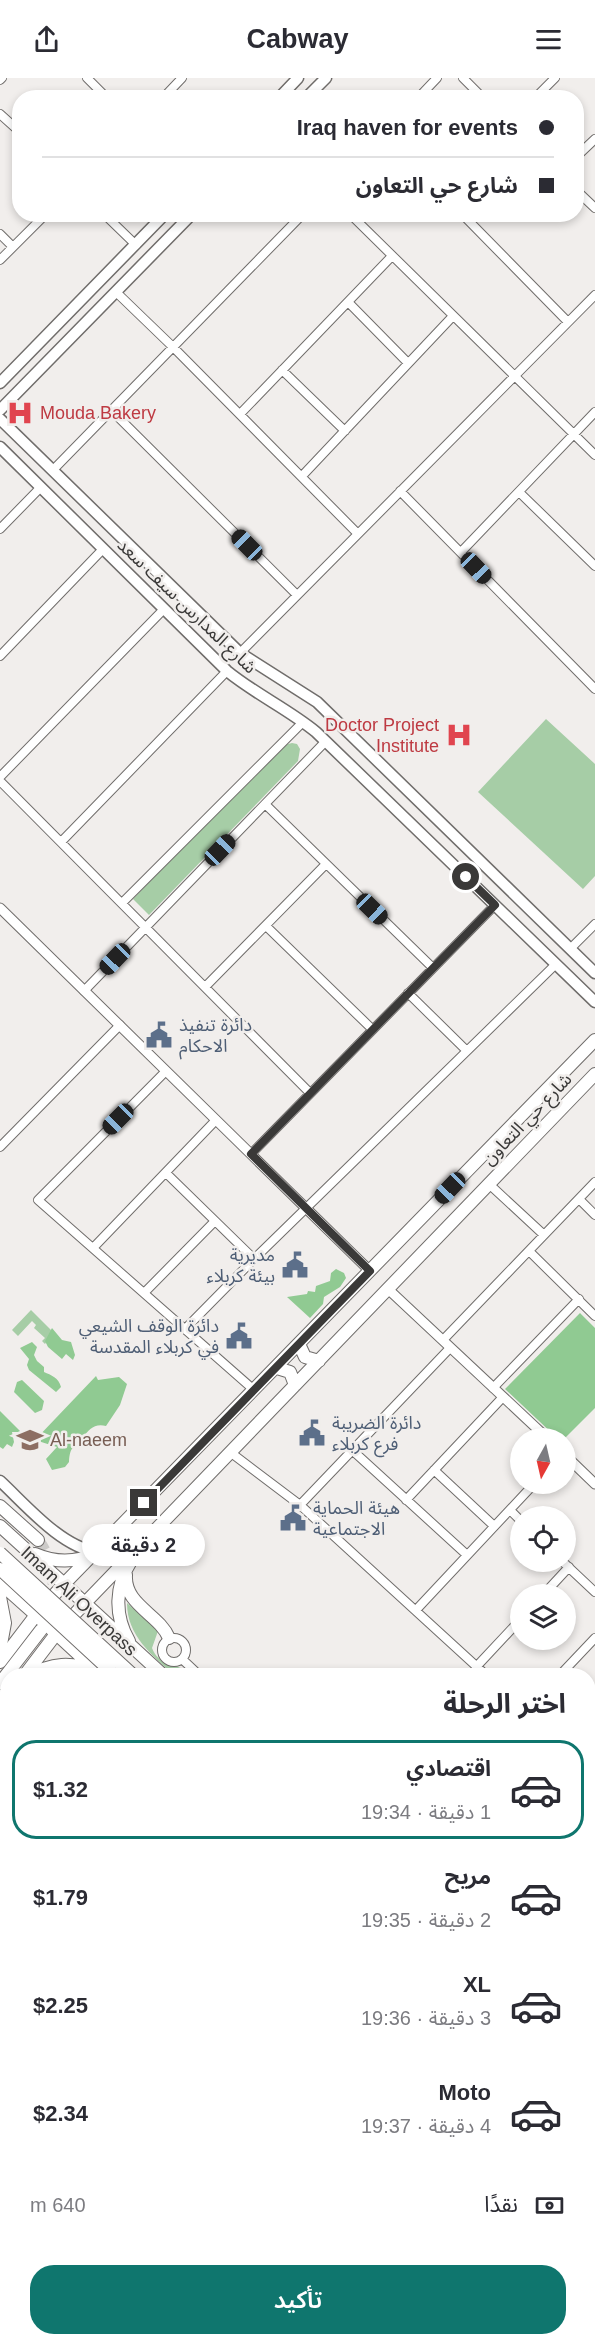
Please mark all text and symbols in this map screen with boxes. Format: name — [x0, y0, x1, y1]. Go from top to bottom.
icon: share — [30, 23, 63, 56]
icon: menu — [532, 23, 565, 56]
text: Cabway — [246, 24, 349, 54]
text: Iraq haven for events — [297, 115, 518, 140]
text: شارع حي التعاون — [356, 173, 518, 198]
hospital icon: Mouda Bakery — [5, 398, 35, 428]
place label: Mouda Bakery — [40, 403, 156, 423]
car — [228, 526, 266, 564]
street label: شارع المدارس سيف سعد — [111, 535, 260, 680]
car — [457, 549, 495, 587]
place label: Doctor Project Institute — [325, 715, 439, 756]
hospital icon: Doctor Project Institute — [444, 720, 474, 750]
car — [201, 831, 239, 869]
route start — [452, 863, 479, 890]
car — [353, 890, 391, 928]
car — [96, 940, 134, 978]
place label: دائرة تنفيذ الاحكام — [179, 1015, 252, 1060]
public building icon: دائرة تنفيذ الاحكام — [144, 1020, 174, 1050]
street label: شارع حي التعاون — [478, 1069, 579, 1172]
car — [99, 1100, 137, 1138]
car — [431, 1169, 469, 1207]
place label: مديرية بيئة كربلاء — [206, 1245, 275, 1287]
public building icon: مديرية بيئة كربلاء — [280, 1250, 310, 1280]
place label: دائرة الوقف الشيعي في كربلاء المقدسة — [79, 1316, 219, 1360]
public building icon: دائرة الوقف الشيعي في كربلاء المقدسة — [224, 1321, 254, 1351]
place label: دائرة الضريبة فرع كربلاء — [332, 1413, 421, 1458]
public building icon: دائرة الضريبة فرع كربلاء — [297, 1418, 327, 1448]
school or university icon: Al-naeem — [15, 1425, 45, 1455]
north arrow — [510, 1428, 576, 1494]
map controls — [510, 1428, 576, 1650]
place label: Al-naeem — [50, 1430, 127, 1450]
route end — [130, 1489, 157, 1516]
place label: هيئة الحماية الاجتماعية — [313, 1498, 400, 1539]
public building icon: هيئة الحماية الاجتماعية — [278, 1503, 308, 1533]
button: locate — [510, 1506, 576, 1572]
callout: 2 دقيقة — [82, 1524, 206, 1566]
text: 2 دقيقة — [111, 1534, 176, 1556]
street label: Imam Ali Overpass — [17, 1542, 141, 1660]
button: layers — [510, 1584, 576, 1650]
text: اختر الرحلة — [443, 1689, 566, 1719]
text: اقتصادي — [406, 1756, 491, 1781]
icon: car — [509, 1763, 563, 1817]
text: $1.32 — [33, 1777, 88, 1802]
text: 1 دقيقة · 19:34 — [361, 1801, 491, 1823]
text: مريح — [445, 1864, 491, 1889]
icon: car — [509, 1871, 563, 1925]
text: $1.79 — [33, 1885, 88, 1910]
text: 2 دقيقة · 19:35 — [361, 1909, 491, 1931]
text: XL — [463, 1972, 491, 1997]
icon: car — [509, 1979, 563, 2033]
text: $2.25 — [33, 1993, 88, 2018]
text: 3 دقيقة · 19:36 — [361, 2007, 491, 2029]
text: Moto — [438, 2080, 491, 2105]
icon: car — [509, 2087, 563, 2141]
text: $2.34 — [33, 2101, 88, 2126]
text: 4 دقيقة · 19:37 — [361, 2115, 491, 2137]
icon: cash — [533, 2189, 566, 2222]
text: نقدًا — [484, 2192, 518, 2217]
text: 640 m — [30, 2194, 86, 2216]
button: تأكيد — [30, 2265, 566, 2334]

